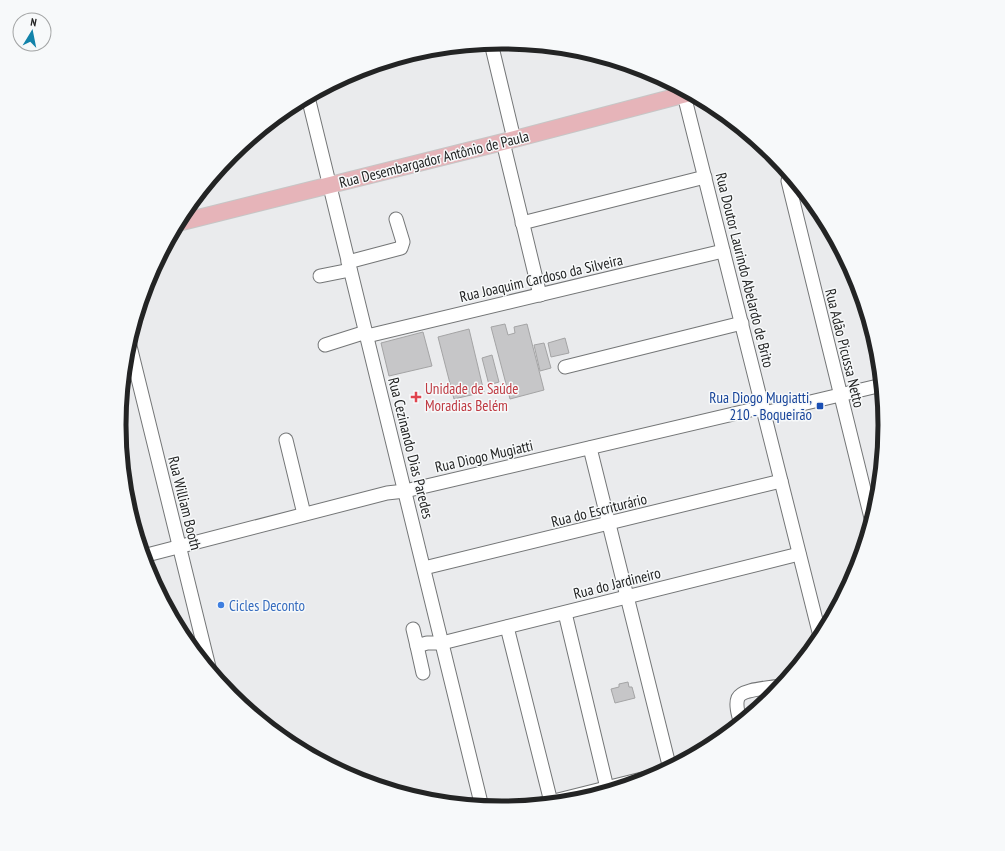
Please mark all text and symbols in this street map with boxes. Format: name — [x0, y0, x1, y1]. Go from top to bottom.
north arrow — [12, 12, 52, 52]
text: N — [30, 15, 38, 30]
street label: Rua Desembargador Antônio de Paula — [337, 126, 531, 192]
street label: Rua Doutor Laurindo Abelardo de Brito — [712, 171, 778, 369]
street label: Rua Joaquim Cardoso da Silveira — [458, 250, 624, 306]
street label: Rua Adão Picussa Netto — [821, 287, 869, 409]
street label: Rua Cezinando Dias Paredes — [384, 375, 438, 521]
place label: Unidade de Saúde Moradias Belém — [425, 379, 519, 415]
place label: Rua Diogo Mugiatti, 210 - Boqueirão — [709, 388, 812, 424]
marker: Unidade de Saúde Moradias Belém — [410, 391, 422, 403]
marker: Rua Diogo Mugiatti, 210 - Boqueirão — [815, 401, 825, 411]
street label: Rua Diogo Mugiatti — [433, 436, 535, 476]
street label: Rua William Booth — [164, 454, 206, 552]
street label: Rua do Escriturário — [549, 489, 649, 531]
street label: Rua do Jardineiro — [571, 563, 663, 603]
place label: Cicles Deconto — [229, 596, 305, 615]
marker: Cicles Deconto — [216, 600, 226, 610]

